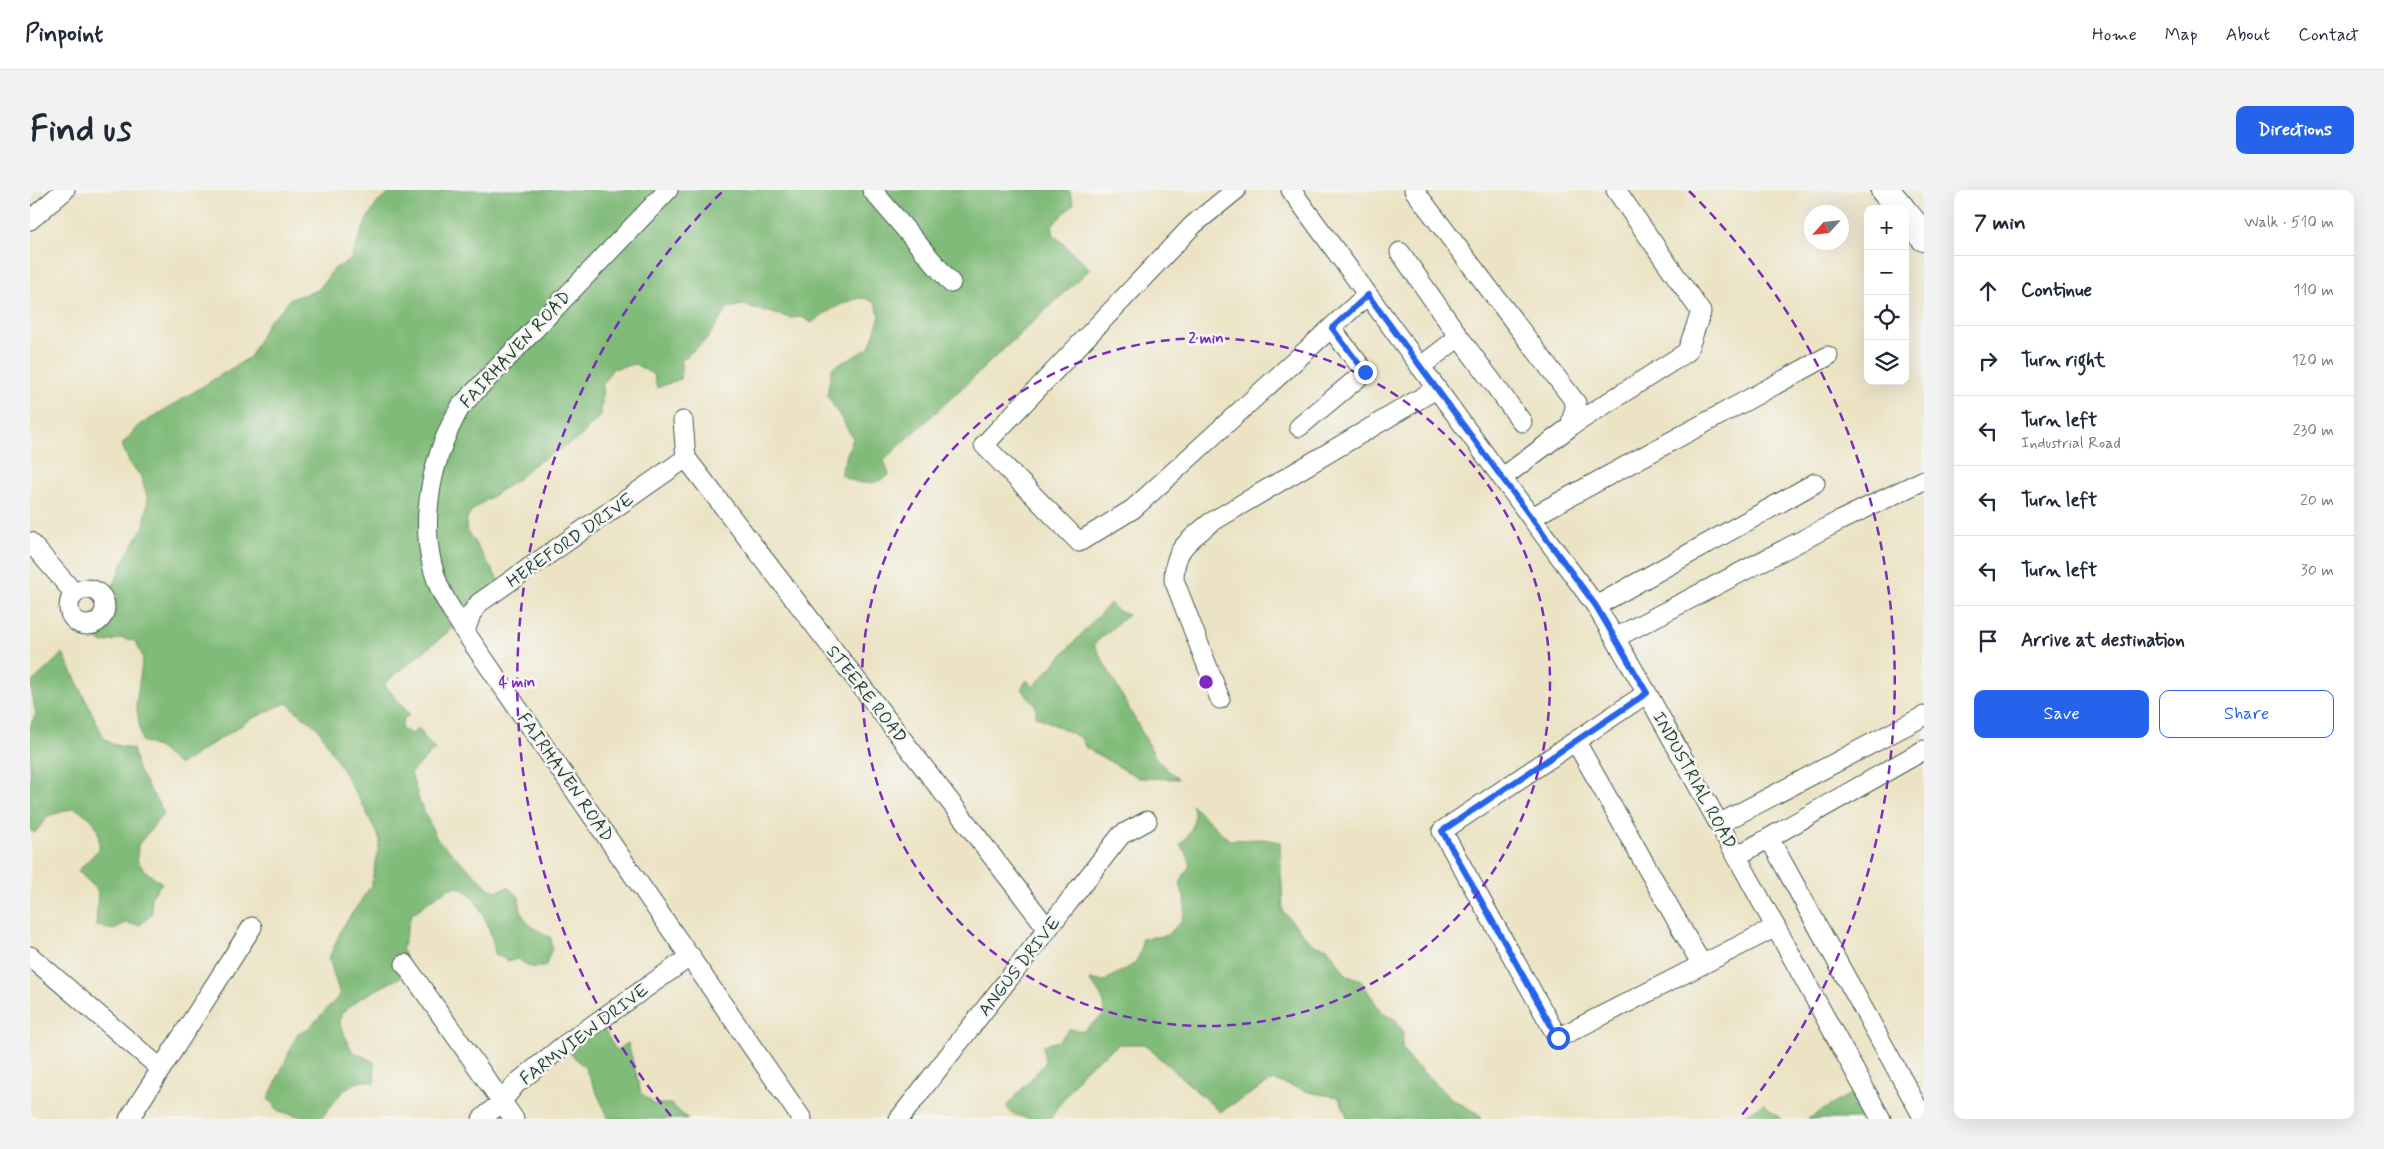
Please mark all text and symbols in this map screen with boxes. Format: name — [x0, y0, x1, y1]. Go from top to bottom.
text: Pinpoint — [25, 19, 103, 50]
text: Home — [2092, 23, 2137, 47]
text: Map — [2165, 23, 2198, 47]
text: About — [2226, 23, 2270, 47]
text: Contact — [2298, 23, 2359, 47]
button: Directions — [2236, 106, 2354, 154]
text: Find us — [30, 107, 132, 153]
north arrow — [1804, 205, 1849, 250]
map controls — [1864, 205, 1909, 385]
button: + — [1864, 205, 1909, 250]
text: 7 min — [1974, 209, 2026, 237]
text: Walk · 510 m — [2244, 212, 2334, 233]
button: − — [1864, 250, 1909, 295]
icon: ahead — [1974, 277, 2002, 305]
text: Continue — [2021, 278, 2092, 303]
text: 110 m — [2293, 280, 2334, 301]
street label: FAIRHAVEN ROAD — [455, 286, 577, 414]
button: locate — [1864, 295, 1909, 340]
text: 2 min — [1188, 329, 1224, 349]
button: layers — [1864, 340, 1909, 385]
icon: right — [1974, 347, 2002, 375]
text: Turn right — [2021, 348, 2105, 373]
text: 120 m — [2292, 350, 2334, 371]
route end — [1354, 361, 1377, 384]
text: Turn left — [2021, 408, 2097, 433]
icon: left — [1974, 417, 2002, 445]
text: 230 m — [2293, 420, 2334, 441]
text: Industrial Road — [2021, 433, 2121, 454]
icon: left — [1974, 487, 2002, 515]
street label: HEREFORD DRIVE — [502, 488, 639, 594]
text: Turn left — [2021, 488, 2097, 513]
text: 20 m — [2300, 490, 2334, 511]
icon: left — [1974, 557, 2002, 585]
text: Turn left — [2021, 558, 2097, 583]
text: 30 m — [2301, 560, 2334, 581]
icon: arrive — [1974, 627, 2002, 655]
text: Arrive at destination — [2021, 628, 2185, 653]
street label: STEERE ROAD — [820, 641, 912, 749]
text: 4 min — [499, 673, 535, 693]
centre of rings — [1197, 673, 1215, 691]
button: Save — [1974, 690, 2149, 738]
button: Share — [2159, 690, 2334, 738]
street label: INDUSTRIAL ROAD — [1646, 707, 1742, 854]
street label: FAIRHAVEN ROAD — [512, 708, 619, 847]
street label: ANGUS DRIVE — [973, 912, 1066, 1022]
street label: FARMVIEW DRIVE — [515, 978, 654, 1091]
route start — [1547, 1027, 1570, 1050]

